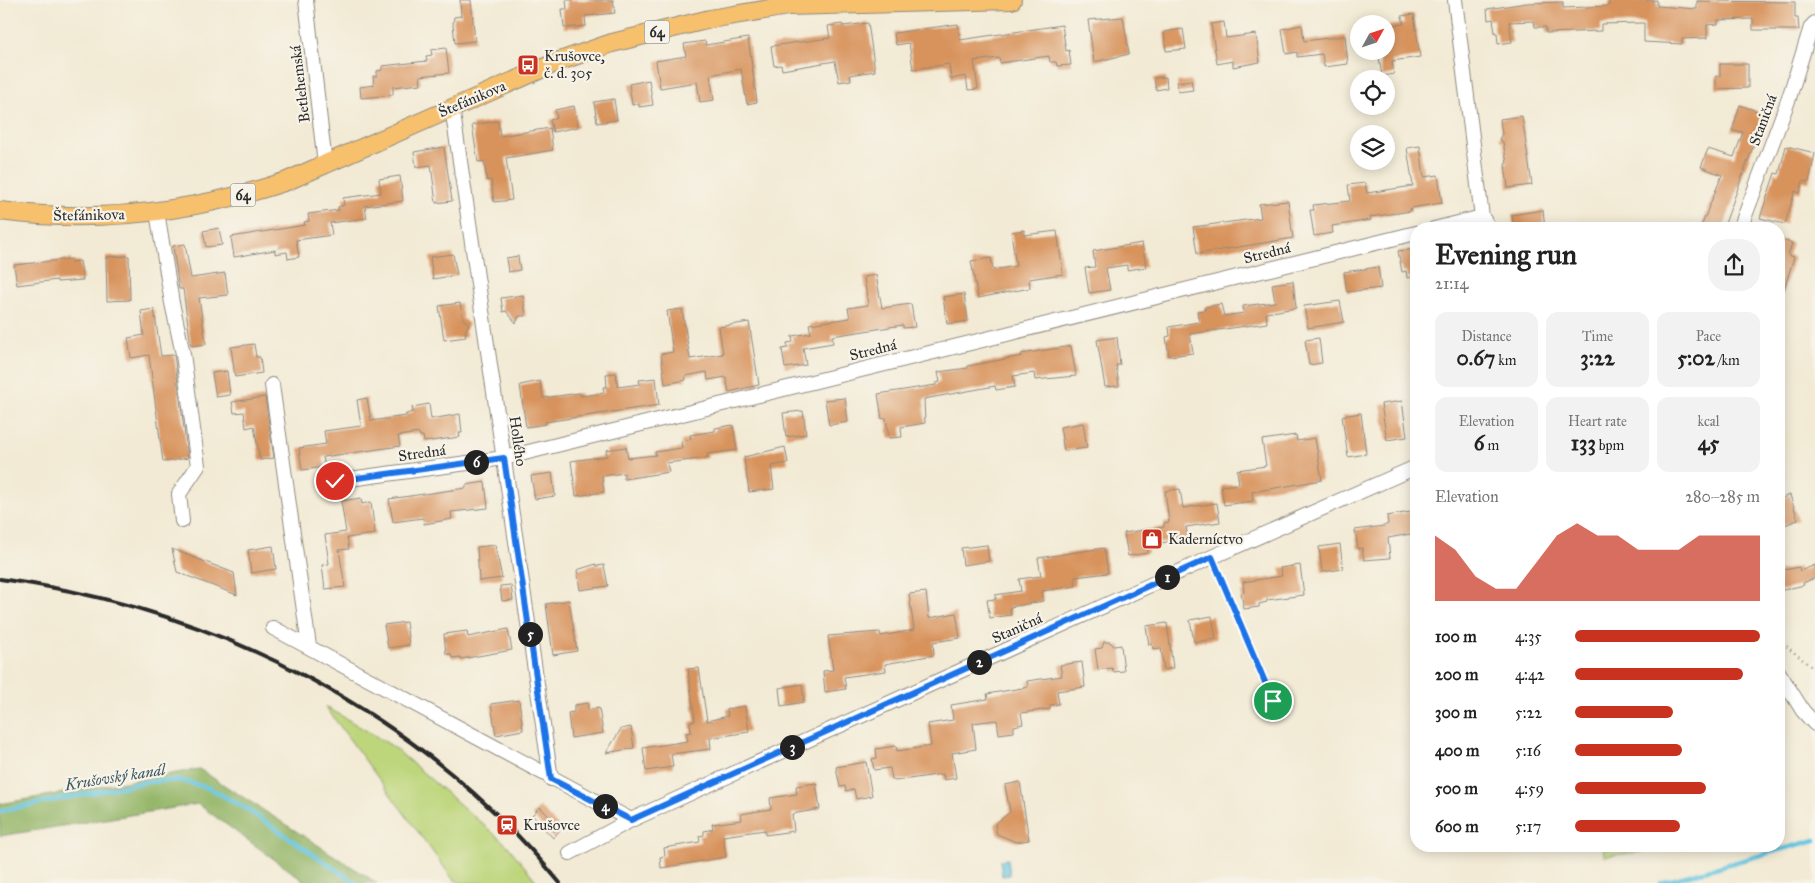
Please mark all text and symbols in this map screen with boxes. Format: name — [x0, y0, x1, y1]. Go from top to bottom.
north arrow — [1350, 15, 1395, 60]
map controls — [1350, 15, 1395, 170]
road number: 64 — [644, 21, 670, 44]
street label: Betlehemská — [286, 44, 314, 124]
place label: Krušovce, č. d. 305 — [544, 47, 605, 82]
bus stop icon: Krušovce, č. d. 305 — [516, 53, 540, 77]
button: locate — [1350, 70, 1395, 115]
street label: Štefánikova — [435, 76, 509, 121]
street label: Staničná — [1745, 91, 1781, 148]
button: layers — [1350, 125, 1395, 170]
road number: 64 — [230, 184, 256, 206]
street label: Štefánikova — [53, 204, 126, 225]
text: Evening run — [1435, 237, 1577, 272]
street label: Stredná — [1242, 238, 1293, 268]
button: share — [1708, 239, 1760, 291]
text: 21:14 — [1435, 274, 1468, 293]
text: Distance — [1461, 328, 1512, 345]
text: Time — [1582, 328, 1613, 345]
text: Pace — [1696, 328, 1721, 345]
street label: Stredná — [848, 335, 899, 365]
text: 0.67 — [1457, 345, 1495, 371]
text: 3:22 — [1580, 345, 1615, 371]
text: 5:02 — [1677, 345, 1715, 371]
text: km — [1495, 352, 1516, 369]
text: /km — [1715, 352, 1740, 369]
text: Elevation — [1459, 413, 1514, 430]
text: Heart rate — [1568, 413, 1627, 430]
text: kcal — [1697, 413, 1720, 430]
street label: Hollého — [506, 415, 530, 468]
text: 6 — [1474, 430, 1485, 456]
text: 133 — [1571, 430, 1596, 456]
text: 45 — [1698, 430, 1719, 456]
text: m — [1485, 437, 1499, 454]
text: bpm — [1596, 437, 1624, 454]
street label: Stredná — [397, 441, 448, 465]
pin: 6 — [464, 450, 488, 474]
text: 6 — [473, 454, 480, 471]
pin — [314, 460, 356, 502]
icon: check — [321, 467, 349, 495]
text: Elevation — [1435, 487, 1499, 506]
text: 280–285 m — [1685, 487, 1760, 506]
shop icon: Kaderníctvo — [1140, 527, 1164, 551]
place label: Kaderníctvo — [1168, 530, 1243, 548]
pin: 1 — [1154, 564, 1180, 590]
text: 1 — [1165, 569, 1170, 586]
street label: Staničná — [989, 609, 1046, 647]
pin: 5 — [518, 622, 542, 646]
text: 5 — [527, 626, 534, 643]
text: 100 m — [1435, 627, 1477, 646]
text: 4:35 — [1515, 627, 1542, 646]
pin: 2 — [966, 650, 992, 674]
text: 2 — [976, 654, 983, 671]
text: 200 m — [1435, 665, 1478, 684]
text: 4:42 — [1515, 665, 1545, 684]
pin — [1252, 680, 1294, 722]
icon: arrive — [1259, 687, 1287, 715]
text: 300 m — [1435, 703, 1477, 722]
text: 5:22 — [1515, 703, 1542, 722]
pin: 3 — [780, 734, 804, 760]
text: 3 — [790, 739, 795, 756]
text: 400 m — [1435, 741, 1479, 760]
text: 5:16 — [1515, 741, 1541, 760]
water label: Krušovský kanál — [62, 759, 168, 794]
text: 500 m — [1435, 779, 1478, 798]
text: 4:59 — [1515, 779, 1544, 798]
pin: 4 — [592, 794, 618, 818]
text: 4 — [602, 798, 609, 815]
station icon: Krušovce — [495, 813, 519, 837]
place label: Krušovce — [523, 816, 580, 834]
text: 600 m — [1435, 817, 1479, 836]
text: 5:17 — [1515, 817, 1541, 836]

